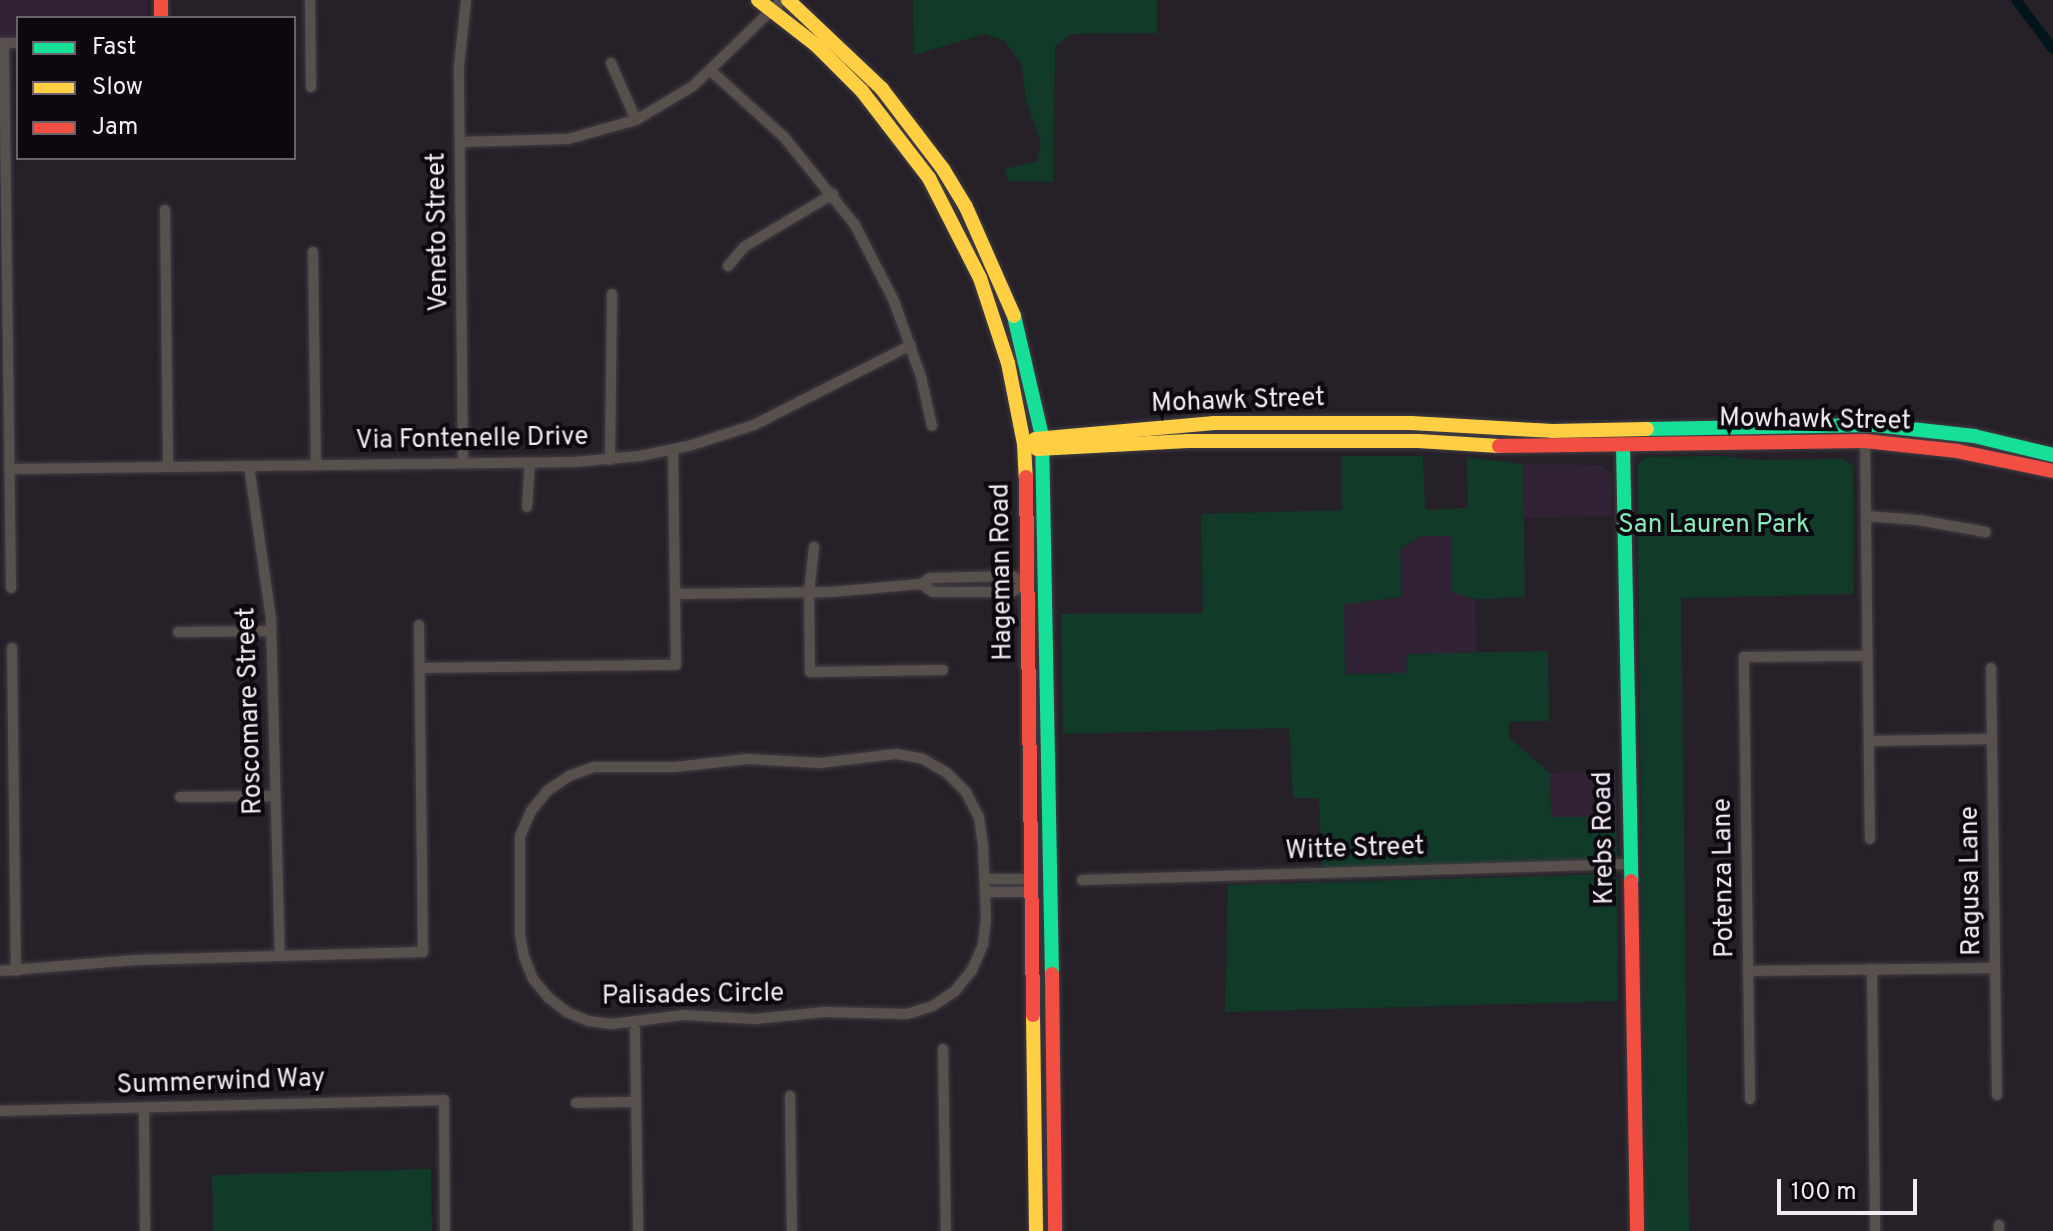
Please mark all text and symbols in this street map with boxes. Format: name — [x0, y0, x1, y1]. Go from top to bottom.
legend — [16, 16, 296, 160]
text: Fast — [92, 33, 136, 63]
text: Slow — [92, 73, 143, 103]
text: Jam — [92, 113, 138, 143]
street label: Veneto Street — [422, 152, 456, 312]
street label: Mohawk Street — [1151, 383, 1325, 421]
street label: Mowhawk Street — [1719, 404, 1911, 438]
street label: Via Fontenelle Drive — [355, 422, 589, 458]
street label: Hageman Road — [986, 483, 1020, 661]
park label: San Lauren Park — [1618, 510, 1810, 542]
street label: Roscomare Street — [232, 607, 270, 815]
street label: Krebs Road — [1588, 771, 1622, 905]
street label: Potenza Lane — [1708, 798, 1742, 958]
street label: Ragusa Lane — [1955, 806, 1989, 956]
street label: Witte Street — [1285, 832, 1425, 868]
street label: Palisades Circle — [602, 979, 784, 1013]
street label: Summerwind Way — [116, 1064, 326, 1102]
scale bar — [1781, 1163, 1921, 1213]
text: 100 m — [1791, 1178, 1857, 1208]

